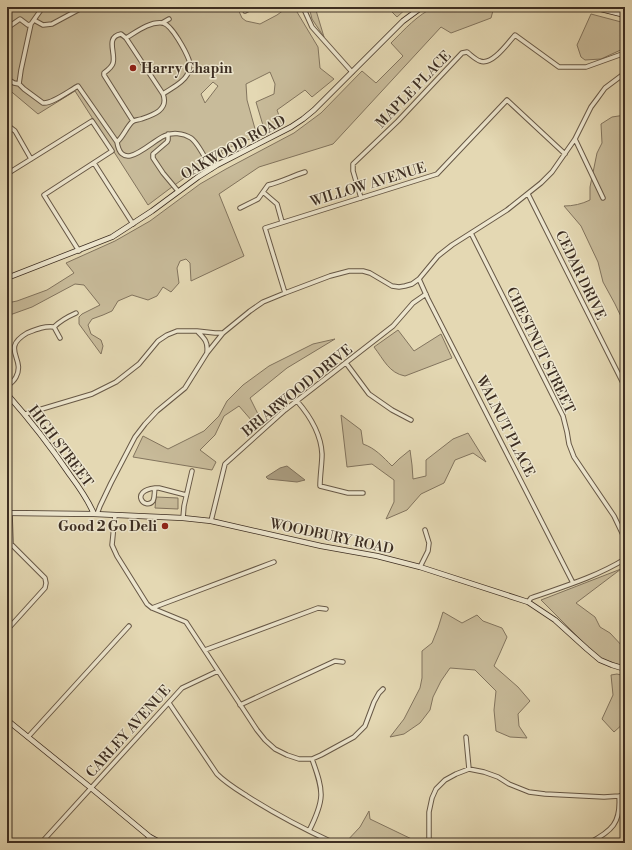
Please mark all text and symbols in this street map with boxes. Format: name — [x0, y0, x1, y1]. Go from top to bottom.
street label: MAPLE PLACE — [372, 47, 455, 132]
place label: Harry Chapin — [141, 60, 233, 78]
marker: Harry Chapin — [128, 63, 138, 73]
street label: OAKWOOD ROAD — [178, 112, 289, 184]
street label: WILLOW AVENUE — [307, 159, 428, 211]
street label: CEDAR DRIVE — [551, 228, 609, 323]
street label: CHESTNUT STREET — [502, 284, 579, 417]
street label: BRIARWOOD DRIVE — [238, 341, 356, 441]
street label: WALNUT PLACE — [471, 372, 538, 480]
street label: HIGH STREET — [24, 402, 97, 491]
street label: WOODBURY ROAD — [267, 515, 396, 559]
place label: Good 2 Go Deli — [58, 518, 158, 536]
marker: Good 2 Go Deli — [160, 521, 170, 531]
street label: CARLEY AVENUE — [82, 682, 175, 782]

